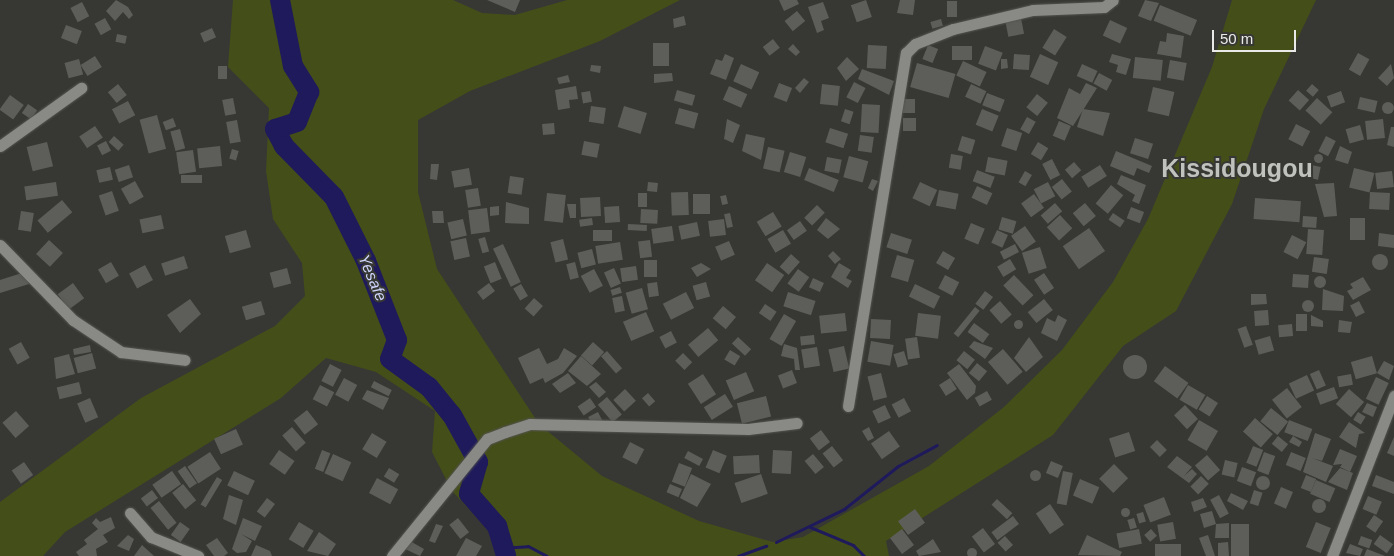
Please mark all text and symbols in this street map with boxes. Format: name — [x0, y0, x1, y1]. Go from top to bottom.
scale bar — [1214, 20, 1298, 52]
text: 50 m — [1220, 30, 1253, 47]
district label: Kissidougou — [1161, 153, 1313, 183]
water label: Yesafe — [354, 252, 390, 304]

